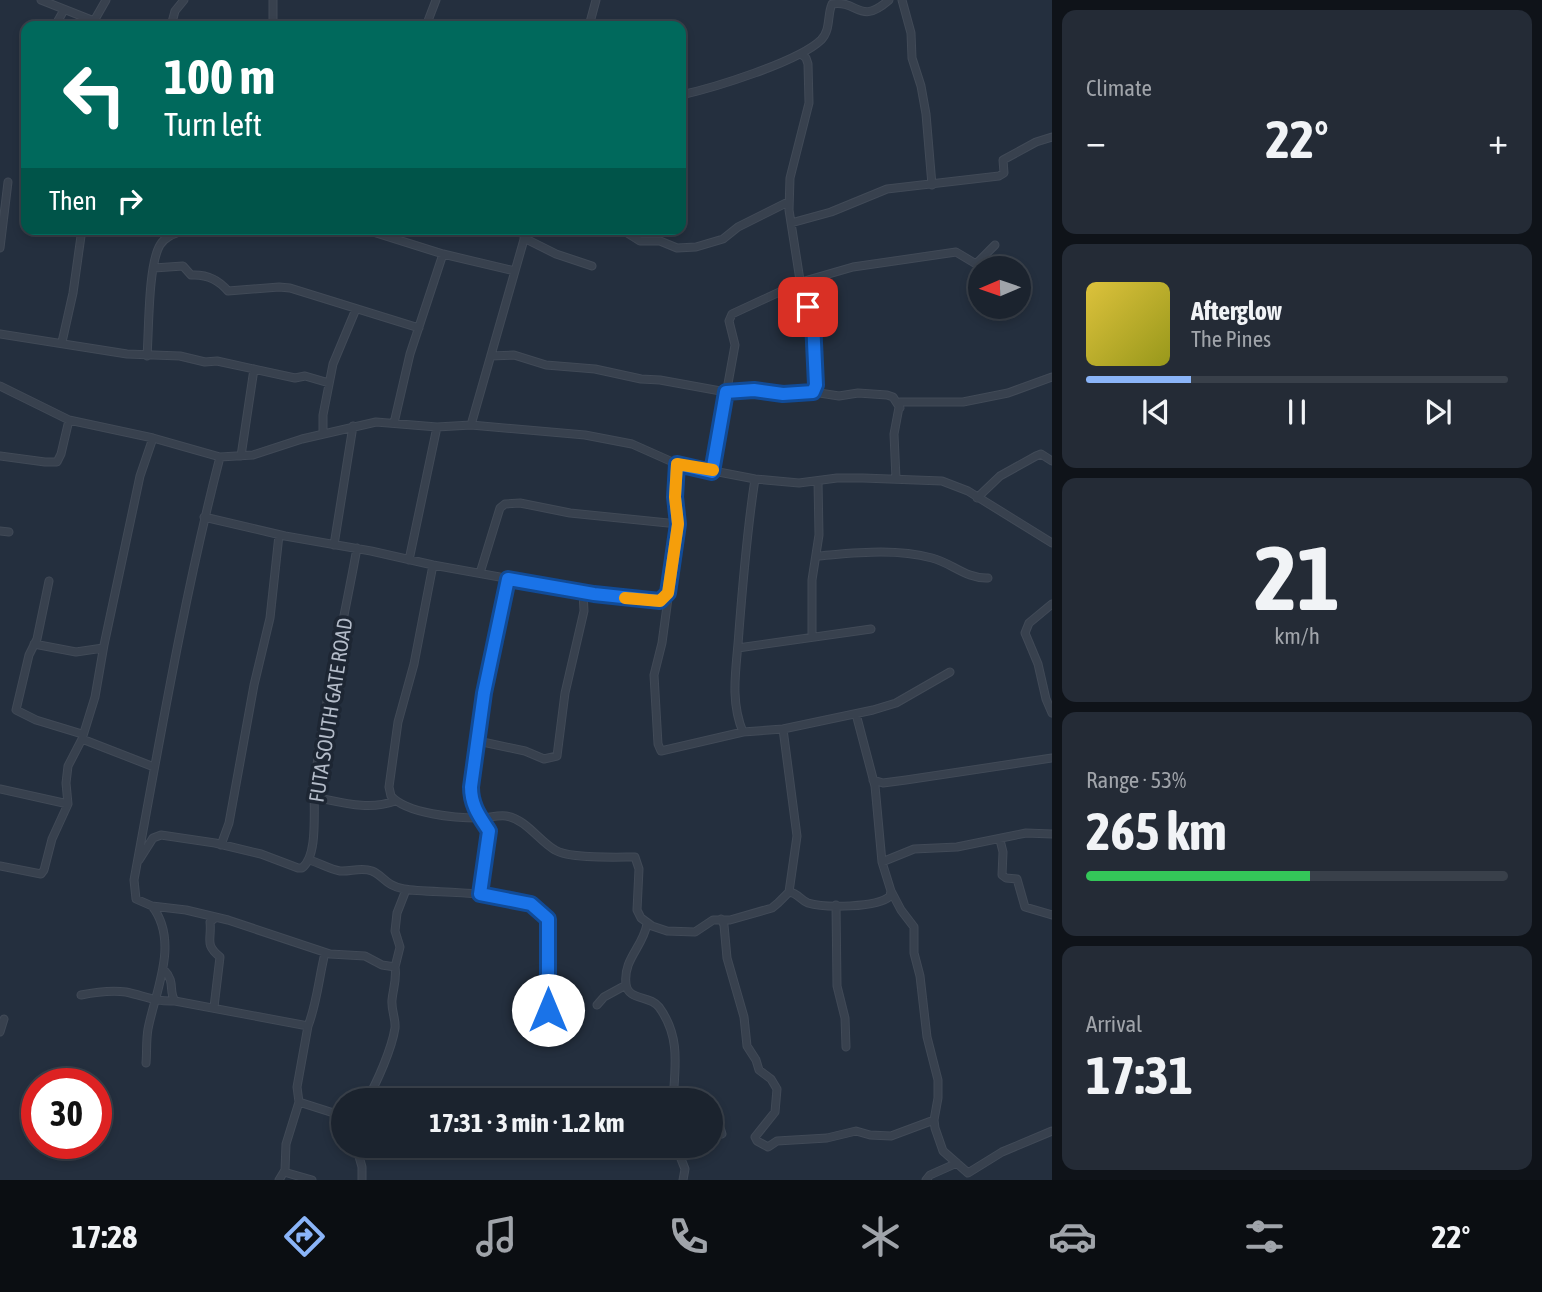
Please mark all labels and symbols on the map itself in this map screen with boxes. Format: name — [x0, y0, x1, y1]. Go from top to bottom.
north arrow — [968, 256, 1031, 318]
pin — [778, 277, 838, 337]
street label: FUTA SOUTH GATE ROAD — [304, 616, 356, 804]
position arrow — [511, 973, 585, 1047]
speed limit sign: 30 — [21, 1068, 112, 1159]

